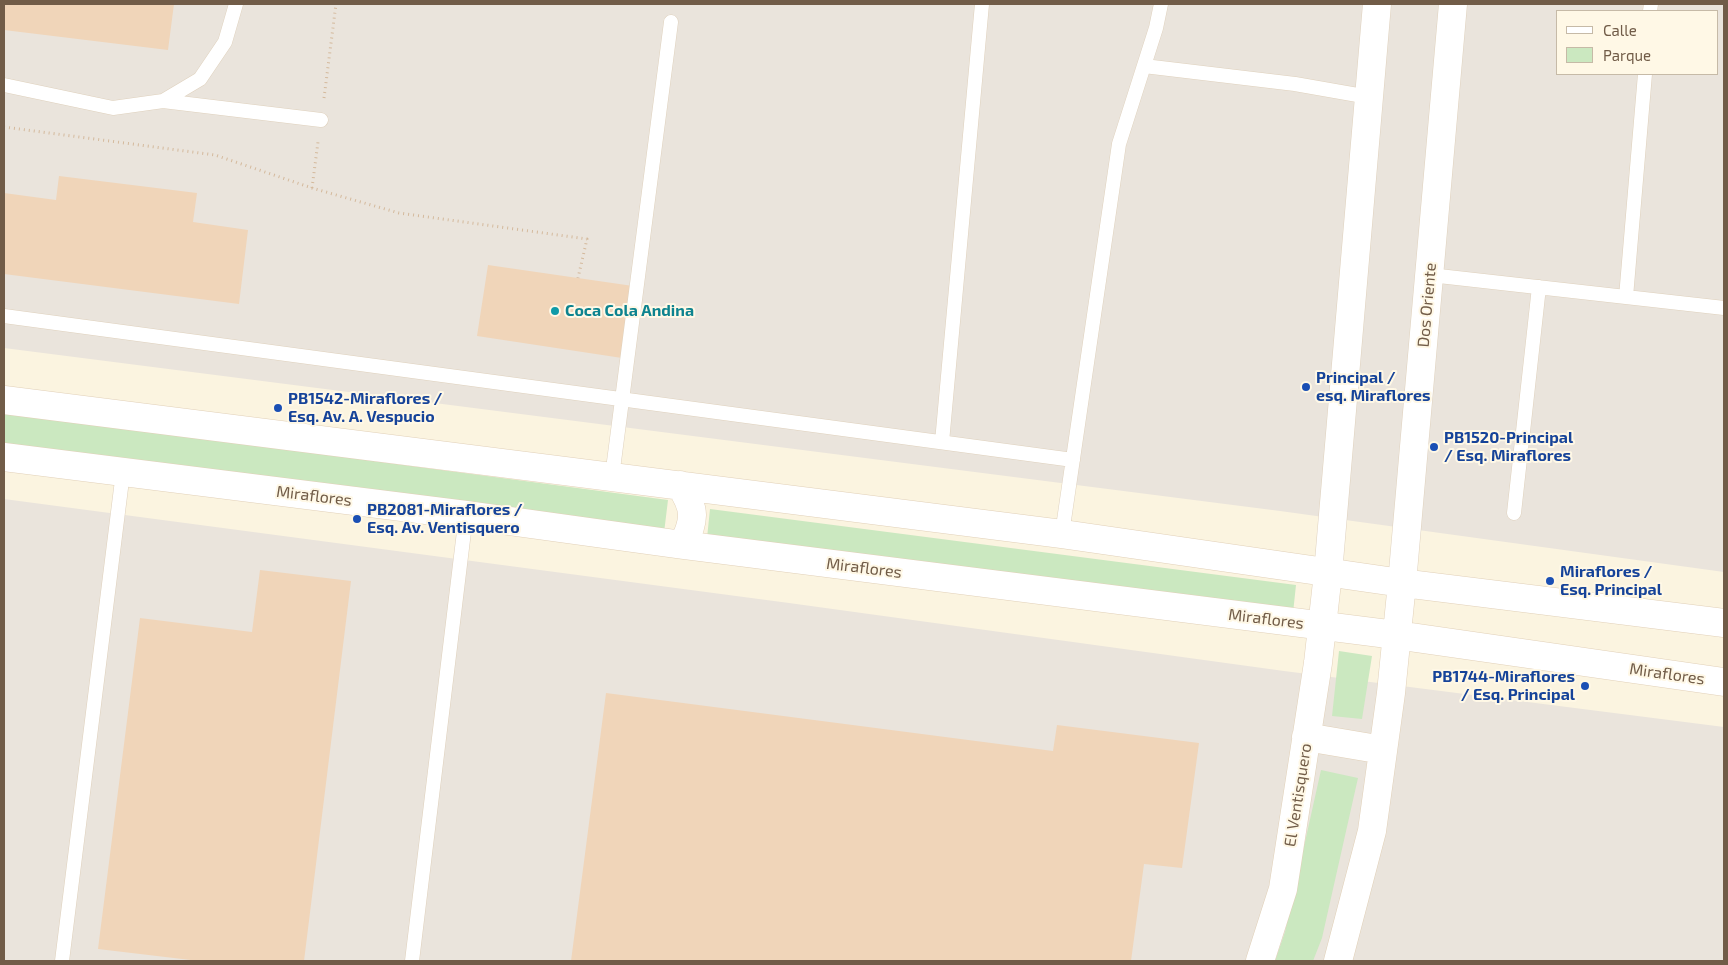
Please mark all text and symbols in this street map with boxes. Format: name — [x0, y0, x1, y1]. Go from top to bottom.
legend — [1556, 10, 1718, 75]
text: Calle — [1603, 21, 1637, 39]
text: Parque — [1603, 46, 1651, 64]
street label: Dos Oriente — [1414, 262, 1440, 348]
place label: Coca Cola Andina — [565, 301, 694, 321]
marker: Coca Cola Andina — [549, 305, 561, 317]
place label: Principal / esq. Miraflores — [1316, 368, 1431, 406]
marker: Principal / esq. Miraflores — [1300, 381, 1312, 393]
place label: PB1542-Miraflores / Esq. Av. A. Vespucio — [288, 389, 442, 427]
marker: PB1542-Miraflores / Esq. Av. A. Vespucio — [272, 402, 284, 414]
place label: PB1520-Principal / Esq. Miraflores — [1444, 428, 1573, 466]
marker: PB1520-Principal / Esq. Miraflores — [1428, 441, 1440, 453]
street label: Miraflores — [275, 482, 353, 510]
place label: PB2081-Miraflores / Esq. Av. Ventisquero — [367, 500, 522, 538]
marker: PB2081-Miraflores / Esq. Av. Ventisquero — [351, 513, 363, 525]
street label: Miraflores — [825, 554, 903, 582]
place label: Miraflores / Esq. Principal — [1560, 562, 1662, 600]
marker: Miraflores / Esq. Principal — [1544, 575, 1556, 587]
street label: Miraflores — [1227, 605, 1305, 633]
street label: Miraflores — [1628, 659, 1706, 689]
place label: PB1744-Miraflores / Esq. Principal — [1432, 667, 1575, 705]
marker: PB1744-Miraflores / Esq. Principal — [1579, 680, 1591, 692]
street label: El Ventisquero — [1280, 742, 1316, 848]

